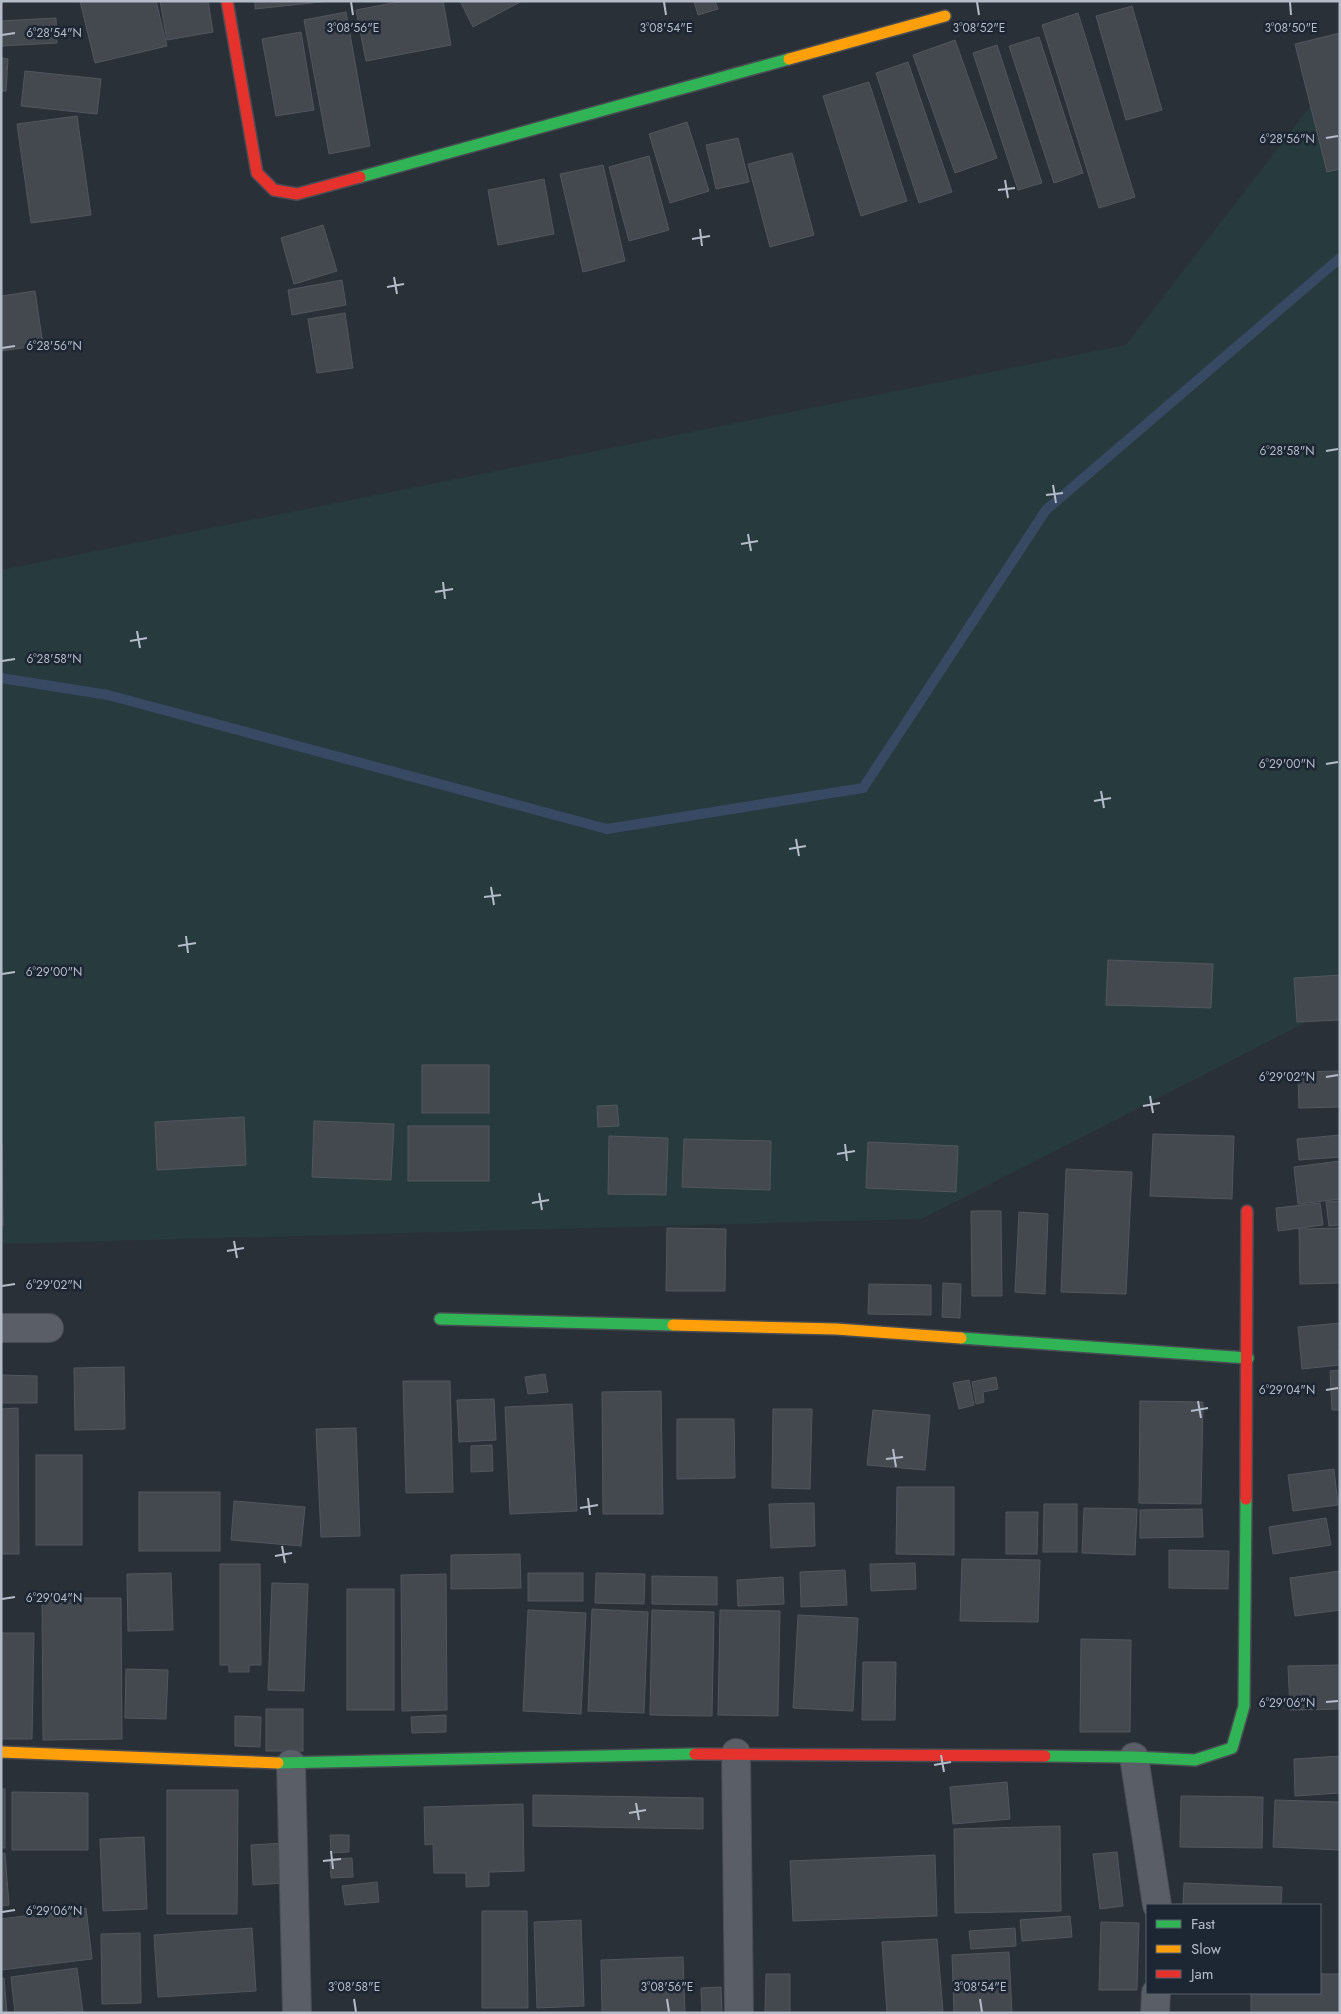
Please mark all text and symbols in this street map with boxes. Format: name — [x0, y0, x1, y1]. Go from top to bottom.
text: 3°08'56"E — [327, 19, 379, 37]
text: 3°08'54"E — [639, 19, 693, 37]
text: 3°08'52"E — [953, 19, 1005, 37]
text: 3°08'50"E — [1264, 19, 1318, 37]
text: 6°28'54"N — [26, 24, 82, 42]
text: 6°28'56"N — [1259, 130, 1315, 148]
text: 6°28'56"N — [26, 337, 82, 355]
text: 6°28'58"N — [1259, 442, 1315, 460]
text: 6°28'58"N — [26, 650, 82, 668]
text: 6°29'00"N — [1259, 755, 1315, 773]
text: 6°29'00"N — [26, 963, 82, 981]
text: 6°29'02"N — [1259, 1068, 1315, 1086]
text: 6°29'02"N — [26, 1276, 82, 1294]
text: 6°29'04"N — [1259, 1381, 1315, 1399]
text: 6°29'04"N — [26, 1589, 82, 1607]
text: 6°29'06"N — [1259, 1694, 1315, 1712]
text: 6°29'06"N — [26, 1902, 82, 1920]
legend — [1146, 1904, 1321, 1994]
text: Fast — [1191, 1913, 1215, 1935]
text: Slow — [1191, 1938, 1222, 1960]
text: Jam — [1189, 1963, 1214, 1985]
text: 3°08'58"E — [328, 1978, 380, 1996]
text: 3°08'56"E — [641, 1978, 693, 1996]
text: 3°08'54"E — [953, 1978, 1007, 1996]

